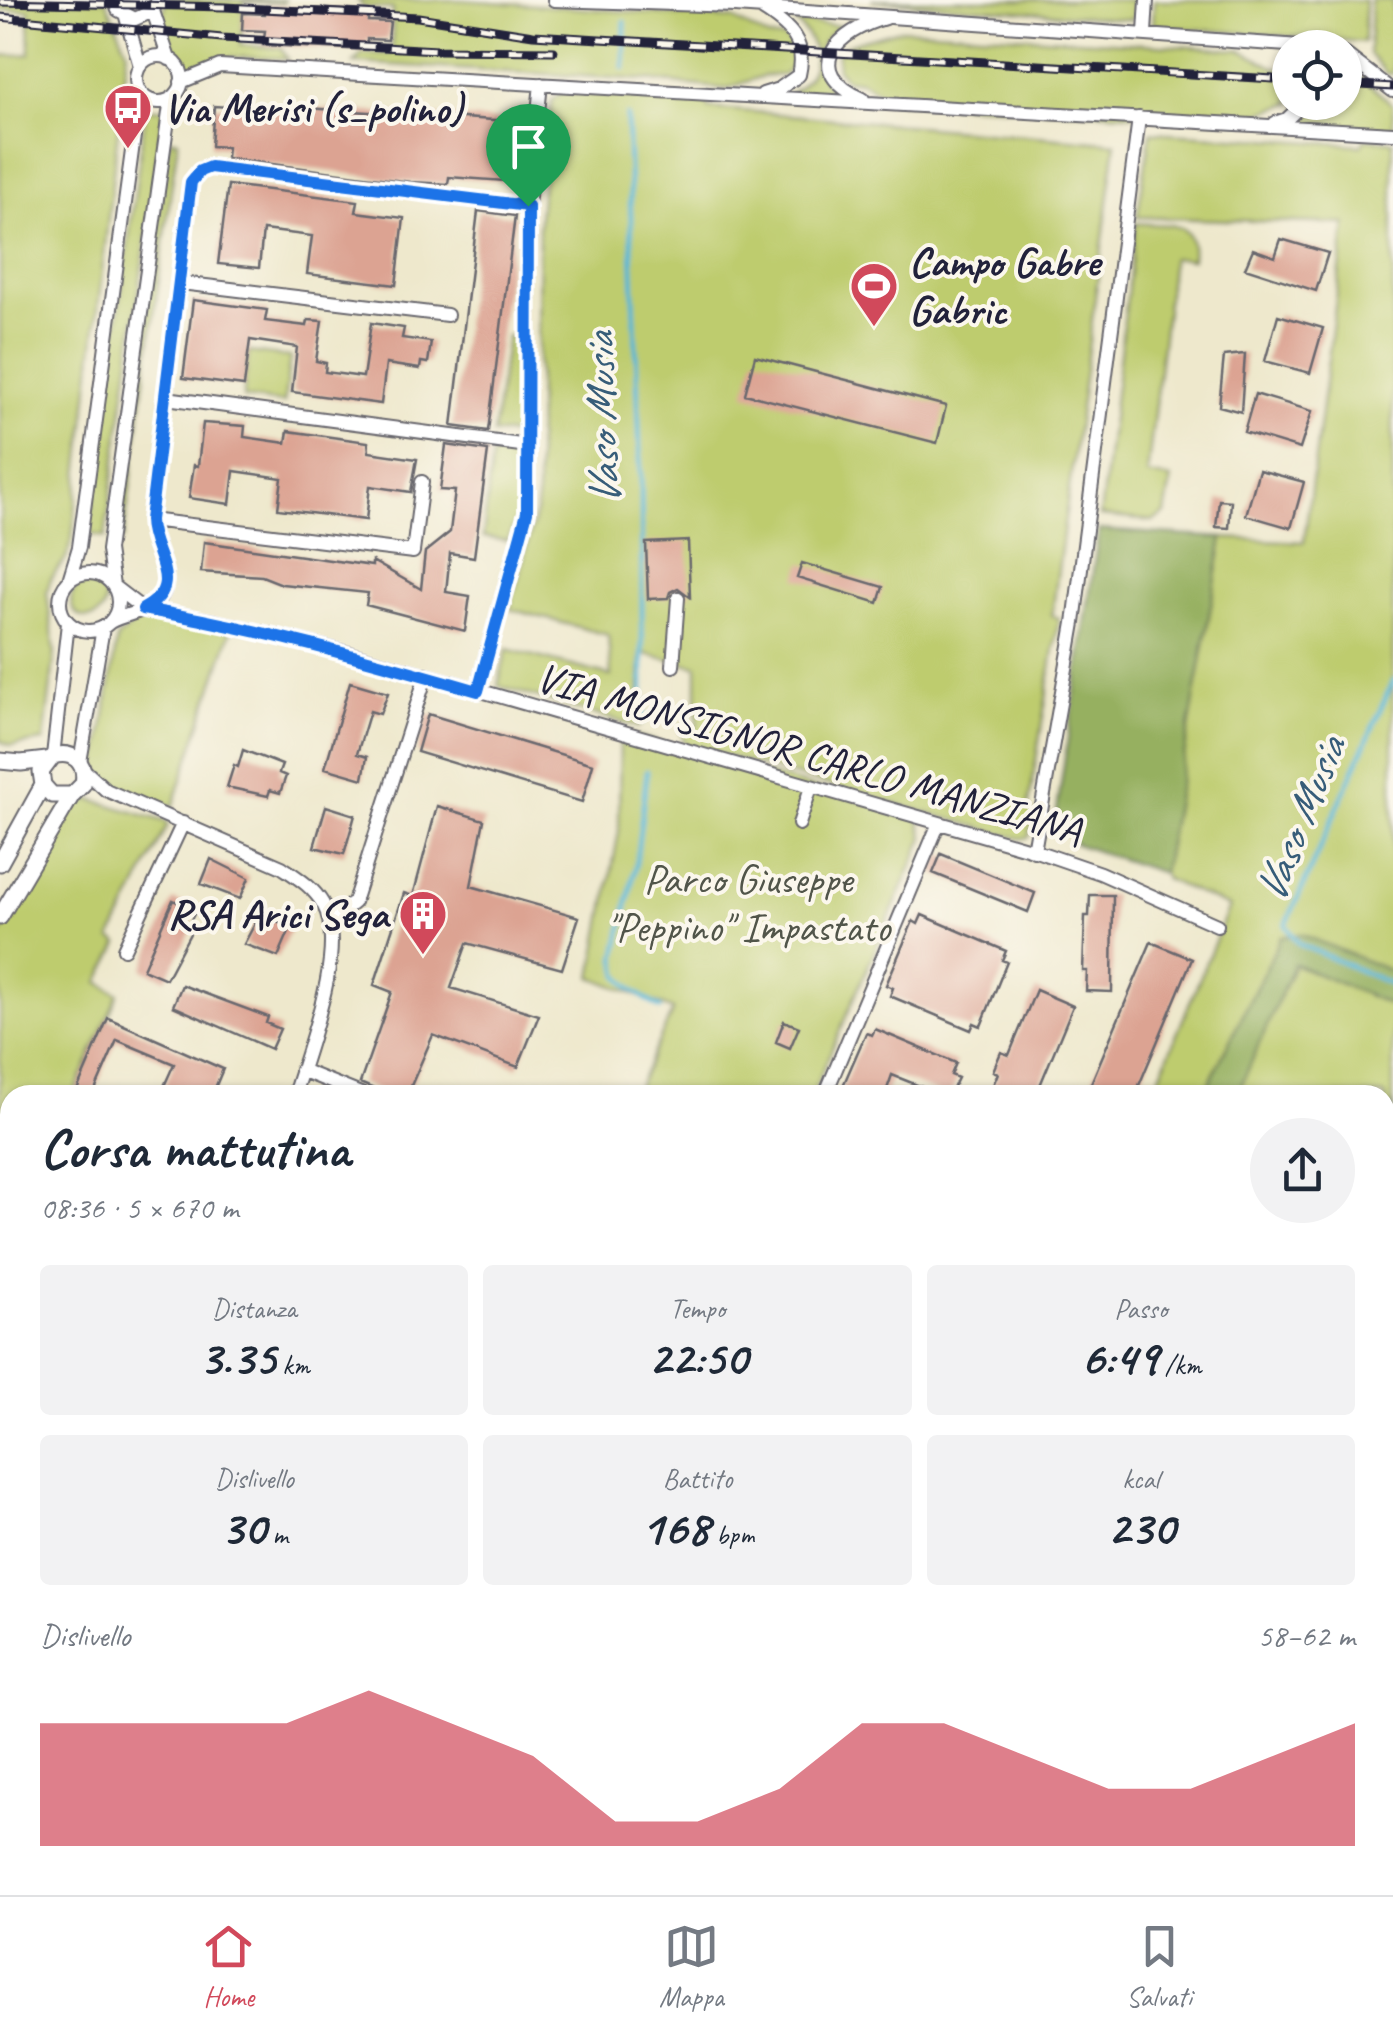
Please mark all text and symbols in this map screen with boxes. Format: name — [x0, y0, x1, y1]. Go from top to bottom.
map controls — [1272, 30, 1362, 120]
button: locate — [1272, 30, 1362, 120]
bus stop icon: Via Merisi (s_polino) — [102, 82, 154, 150]
place label: Via Merisi (s_polino) — [163, 82, 466, 135]
pin — [486, 104, 571, 207]
icon: arrive — [501, 119, 556, 174]
place label: Campo Gabre Gabric — [909, 236, 1104, 337]
sports icon: Campo Gabre Gabric — [848, 260, 900, 328]
water label: Vaso Musia — [570, 329, 633, 507]
street label: VIA MONSIGNOR CARLO MANZIANA — [530, 651, 1089, 858]
water label: Vaso Musia — [1241, 726, 1360, 911]
park label: Parco Giuseppe "Peppino" Impastato — [606, 853, 892, 954]
place label: RSA Arici Sega — [167, 888, 391, 941]
building icon: RSA Arici Sega — [397, 888, 449, 956]
text: Corsa mattutina — [40, 1114, 349, 1184]
button: share — [1250, 1118, 1355, 1223]
text: 08:36 · 5 × 670 m — [40, 1187, 238, 1228]
text: Distanza — [212, 1291, 297, 1326]
text: Tempo — [670, 1291, 725, 1326]
text: Passo — [1114, 1291, 1167, 1326]
text: 3.35 — [199, 1326, 275, 1389]
text: 22:50 — [648, 1326, 747, 1389]
text: 6:49 — [1080, 1326, 1158, 1389]
text: km — [275, 1347, 310, 1382]
text: /km — [1158, 1347, 1201, 1382]
text: Dislivello — [215, 1461, 294, 1496]
text: Battito — [663, 1461, 732, 1496]
text: kcal — [1122, 1461, 1159, 1496]
text: 30 — [220, 1496, 265, 1559]
text: 168 — [641, 1496, 709, 1559]
text: 230 — [1107, 1496, 1175, 1559]
text: m — [265, 1517, 288, 1552]
text: bpm — [709, 1517, 754, 1552]
text: Dislivello — [40, 1615, 130, 1656]
text: 58–62 m — [1257, 1615, 1355, 1656]
tab: Home — [201, 1919, 256, 2014]
tab: Mappa — [659, 1919, 724, 2014]
tab: Salvati — [1126, 1919, 1192, 2014]

